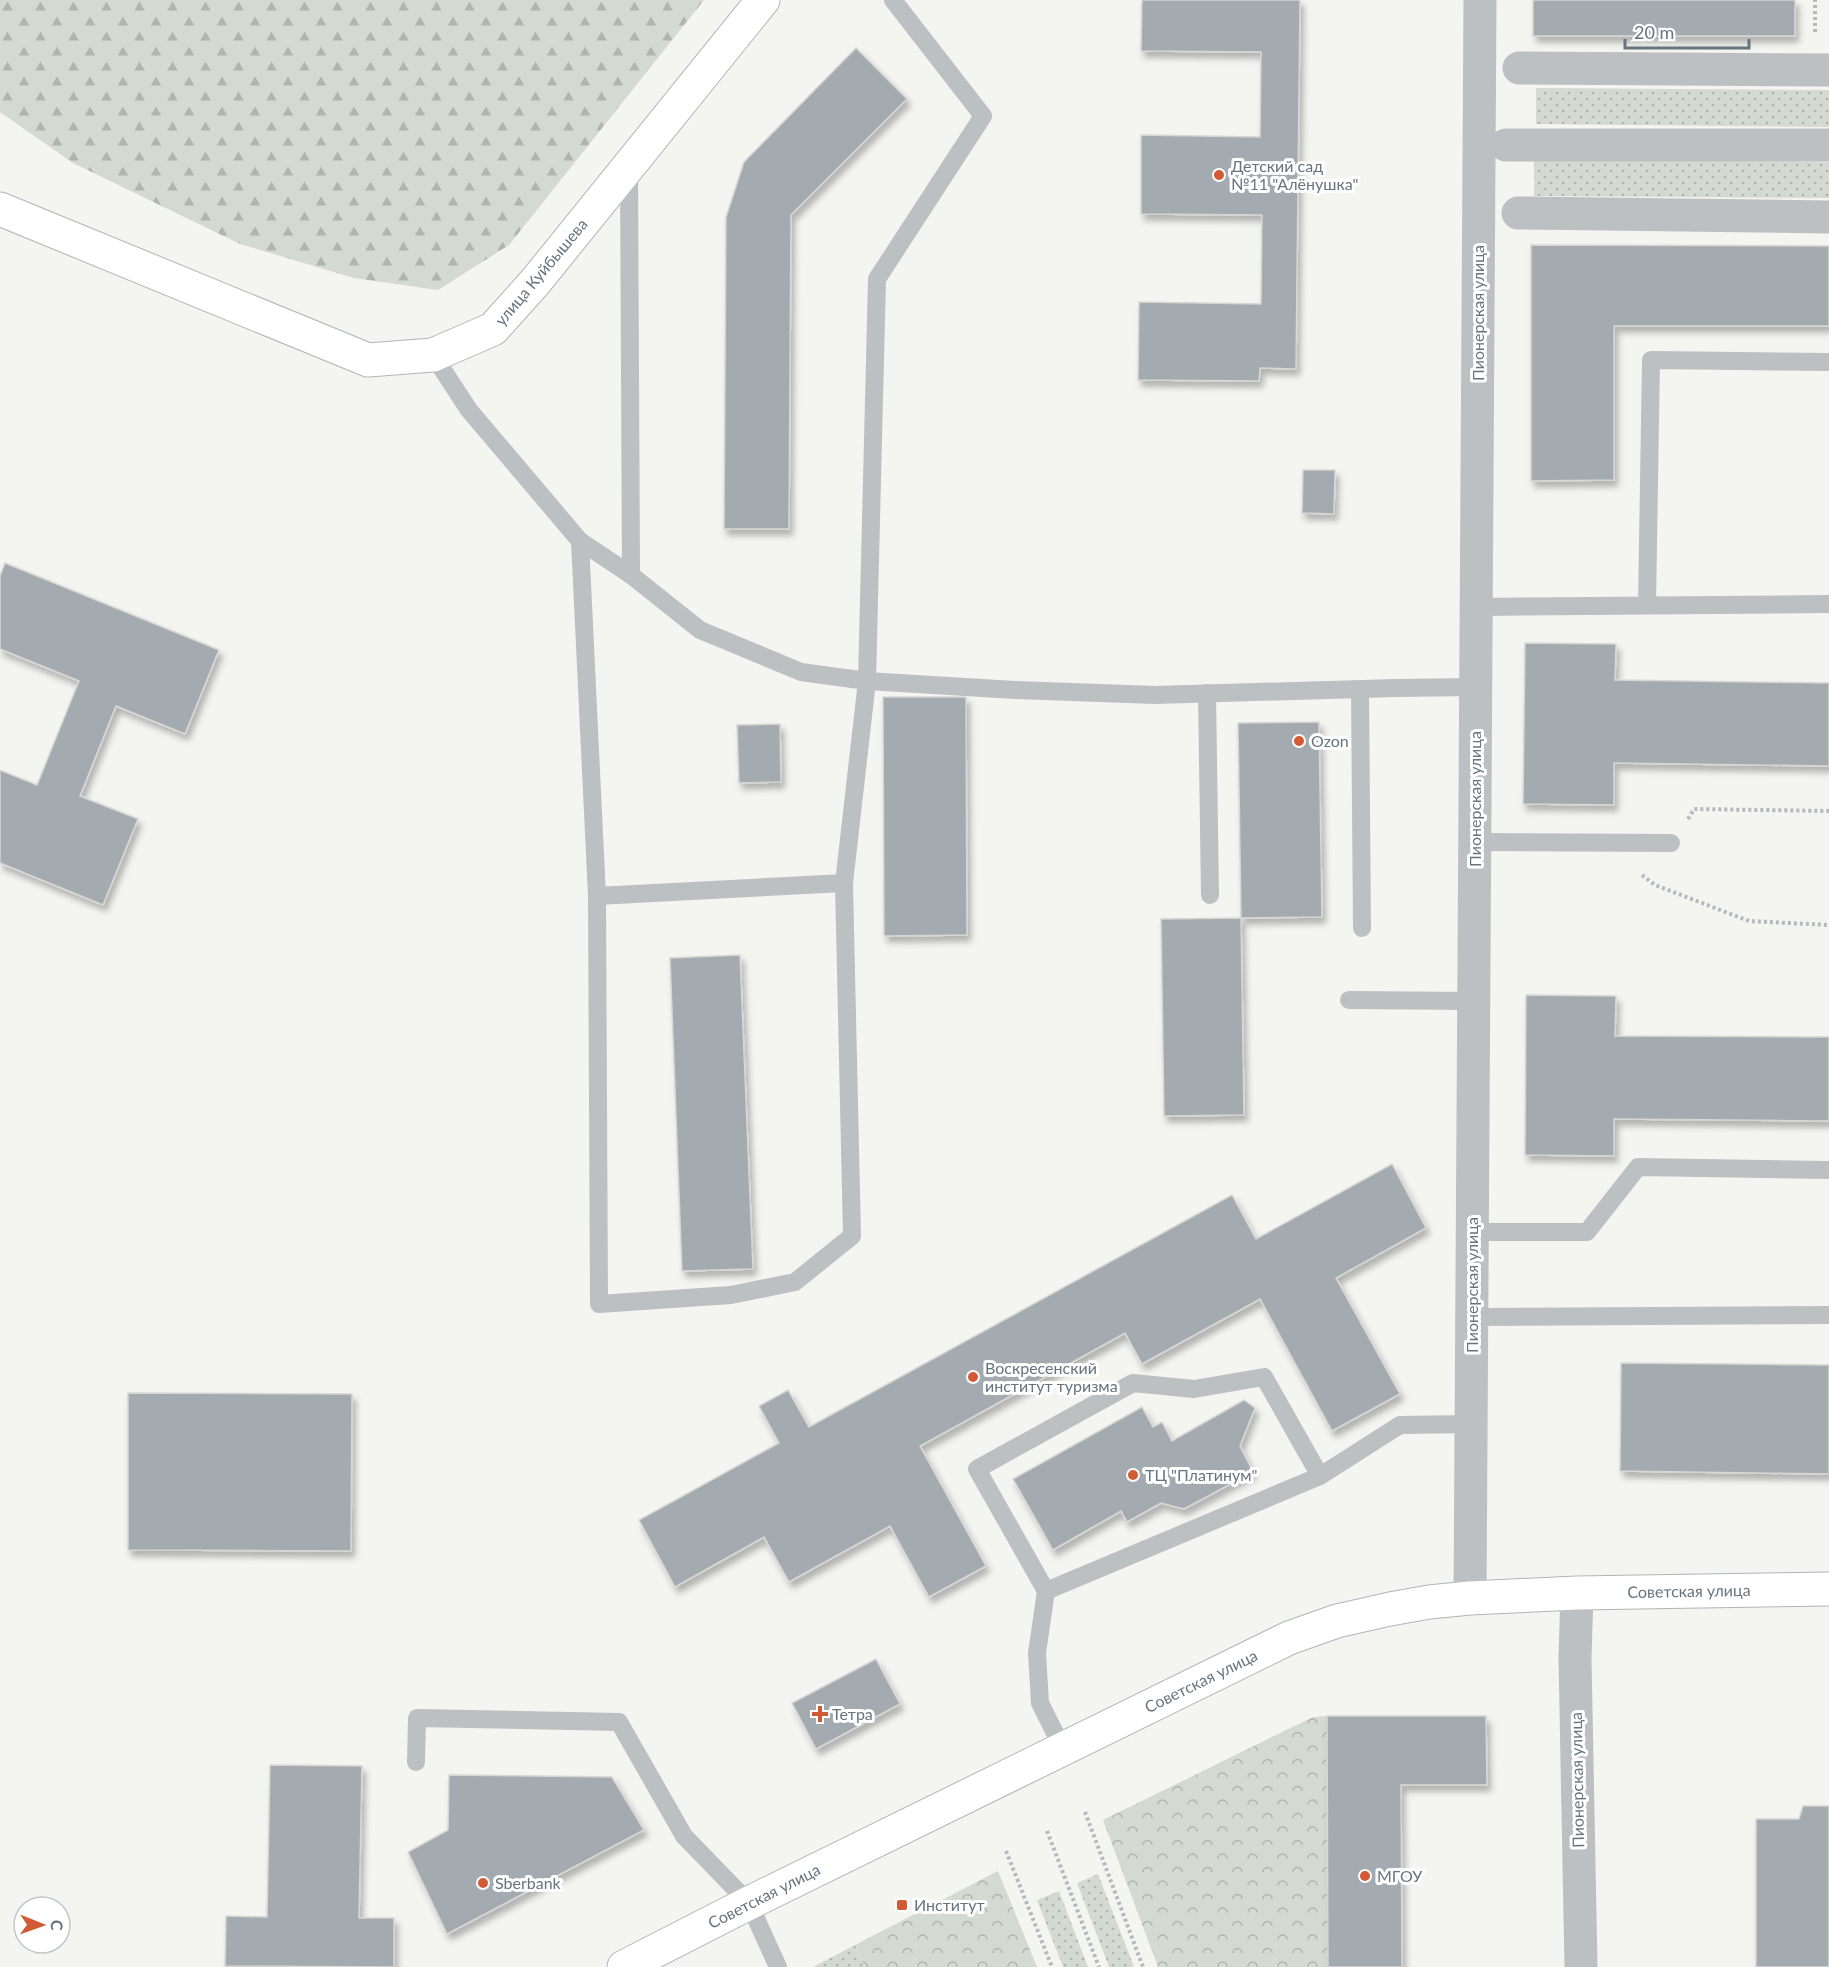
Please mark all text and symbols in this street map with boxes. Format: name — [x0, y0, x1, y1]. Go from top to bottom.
scale bar — [1625, 12, 1750, 50]
text: 20 m — [1634, 21, 1674, 43]
place label: Детский сад №11 "Алёнушка" — [1231, 156, 1358, 193]
marker: Детский сад №11 "Алёнушка" — [1212, 168, 1226, 182]
street label: улица Куйбышева — [490, 214, 591, 329]
street label: Пионерская улица — [1468, 245, 1487, 381]
place label: Ozon — [1311, 731, 1349, 750]
street label: Пионерская улица — [1465, 731, 1484, 867]
marker: Ozon — [1292, 734, 1306, 748]
street label: Пионерская улица — [1462, 1217, 1481, 1353]
place label: Воскресенский институт туризма — [985, 1358, 1118, 1395]
marker: Воскресенский институт туризма — [966, 1370, 980, 1384]
place label: ТЦ "Платинум" — [1145, 1465, 1257, 1484]
marker: ТЦ "Платинум" — [1126, 1468, 1140, 1482]
street label: Советская улица — [1627, 1580, 1751, 1601]
street label: Советская улица — [1141, 1645, 1260, 1716]
place label: Тетра — [832, 1704, 873, 1723]
marker: Тетра — [813, 1707, 827, 1721]
street label: Пионерская улица — [1566, 1712, 1587, 1848]
street label: Советская улица — [705, 1859, 823, 1932]
place label: МГОУ — [1377, 1866, 1423, 1885]
marker: МГОУ — [1358, 1869, 1372, 1883]
place label: Sberbank — [495, 1873, 562, 1892]
marker: Sberbank — [476, 1876, 490, 1890]
north arrow — [12, 1895, 72, 1955]
place label: Институт — [914, 1895, 984, 1914]
marker: Институт — [895, 1898, 909, 1912]
text: С — [48, 1920, 67, 1931]

